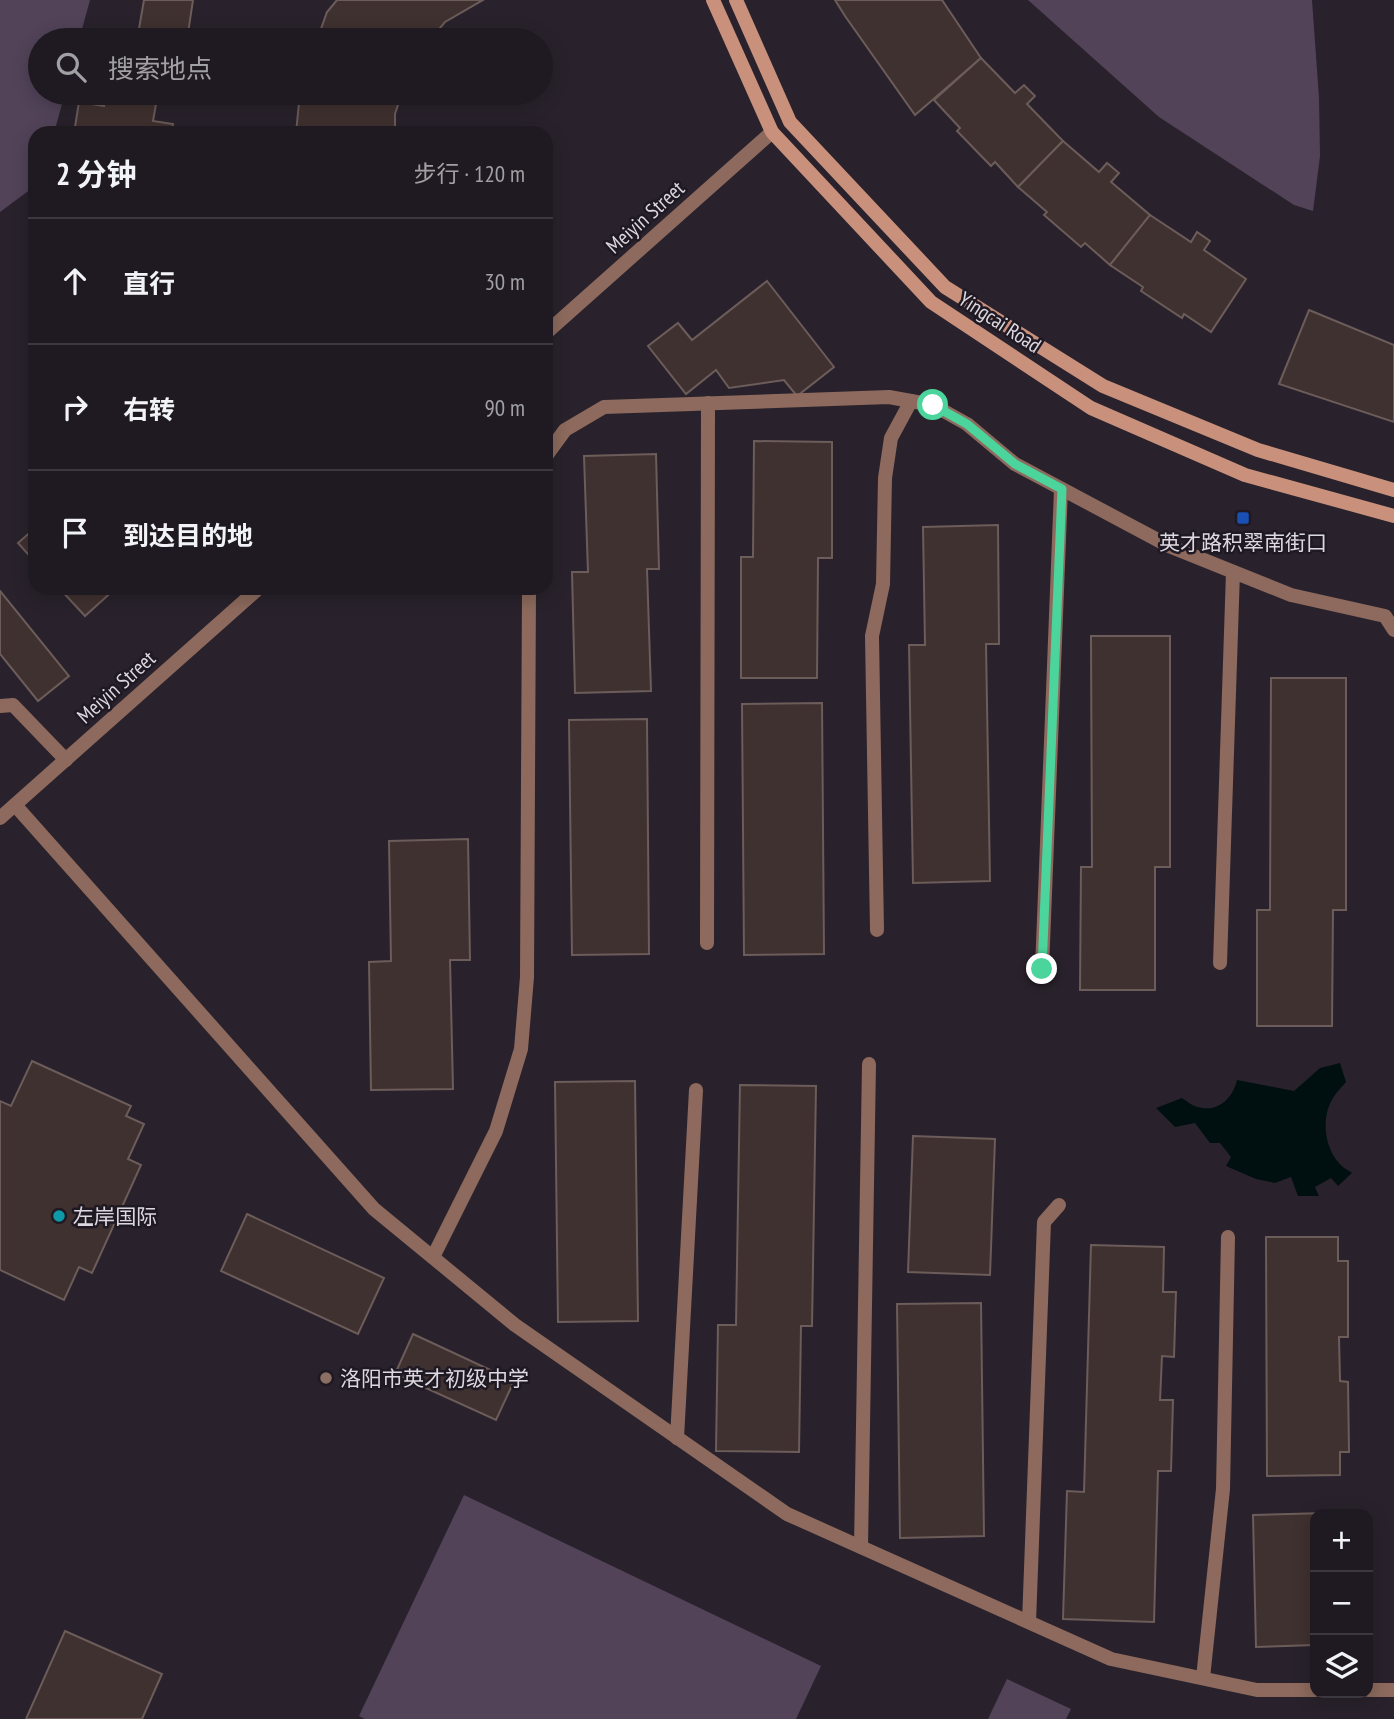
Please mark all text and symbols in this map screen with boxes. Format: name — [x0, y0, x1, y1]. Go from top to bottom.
search box — [28, 28, 553, 105]
icon: search — [52, 48, 90, 86]
text: 搜索地点 — [108, 52, 212, 85]
text: 2 分钟 — [56, 154, 137, 193]
text: 步行 · 120 m — [413, 159, 525, 188]
street label: Meiyin Street — [600, 175, 690, 259]
icon: ahead — [56, 262, 94, 300]
text: 直行 — [123, 267, 175, 300]
text: 30 m — [484, 267, 525, 296]
street label: Yingcai Road — [954, 285, 1046, 359]
icon: right — [56, 388, 94, 426]
route start — [917, 389, 948, 420]
text: 右转 — [123, 393, 175, 426]
text: 90 m — [484, 393, 525, 422]
marker: 英才路积翠南街口 — [1235, 510, 1251, 526]
icon: arrive — [56, 514, 94, 552]
text: 到达目的地 — [123, 519, 253, 552]
place label: 英才路积翠南街口 — [1159, 529, 1327, 556]
street label: Meiyin Street — [71, 645, 161, 729]
route end — [1026, 953, 1057, 984]
place label: 左岸国际 — [73, 1203, 157, 1230]
marker: 左岸国际 — [51, 1208, 67, 1224]
place label: 洛阳市英才初级中学 — [340, 1365, 529, 1392]
marker: 洛阳市英才初级中学 — [318, 1370, 334, 1386]
map controls — [1310, 1509, 1373, 1698]
button: + — [1310, 1509, 1373, 1572]
button: − — [1310, 1572, 1373, 1635]
button: layers — [1310, 1635, 1373, 1698]

